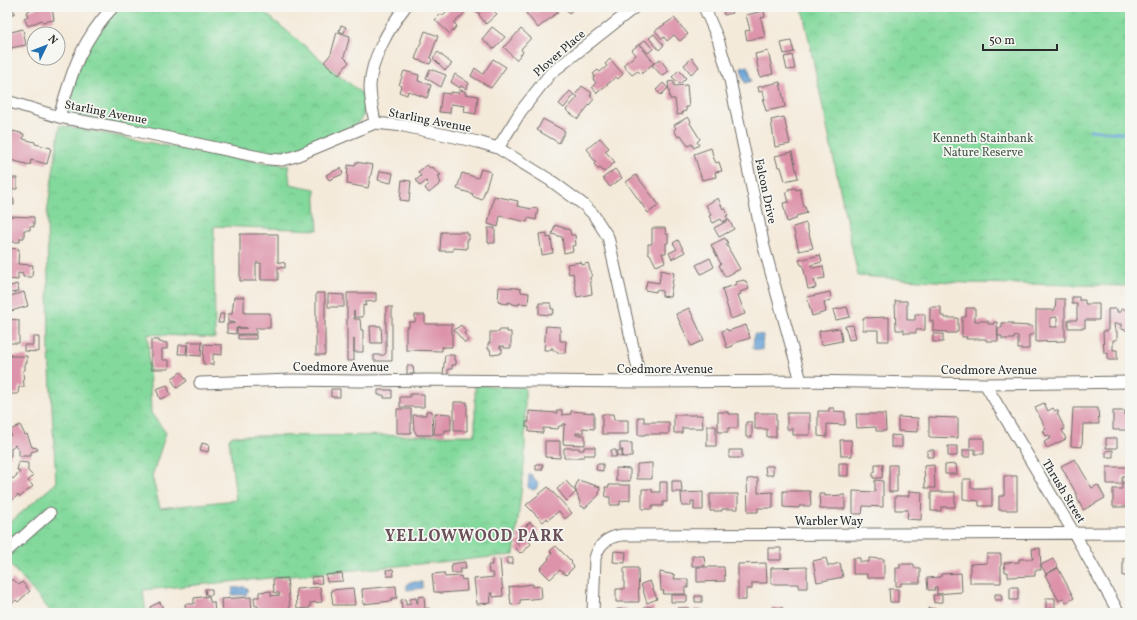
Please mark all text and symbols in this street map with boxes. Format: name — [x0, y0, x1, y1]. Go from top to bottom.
north arrow — [26, 26, 66, 66]
scale bar — [983, 26, 1057, 52]
street label: Plover Place — [530, 27, 589, 81]
text: N — [44, 32, 60, 48]
text: 50 m — [989, 33, 1015, 49]
street label: Starling Avenue — [63, 97, 149, 129]
street label: Starling Avenue — [387, 105, 473, 137]
park label: Kenneth Stainbank Nature Reserve — [933, 131, 1034, 161]
street label: Falcon Drive — [750, 157, 780, 226]
street label: Coedmore Avenue — [293, 360, 389, 376]
street label: Coedmore Avenue — [617, 362, 713, 378]
street label: Coedmore Avenue — [941, 363, 1037, 379]
street label: Thrush Street — [1038, 457, 1089, 526]
street label: Warbler Way — [795, 514, 864, 530]
district label: YELLOWWOOD PARK — [385, 526, 565, 548]

